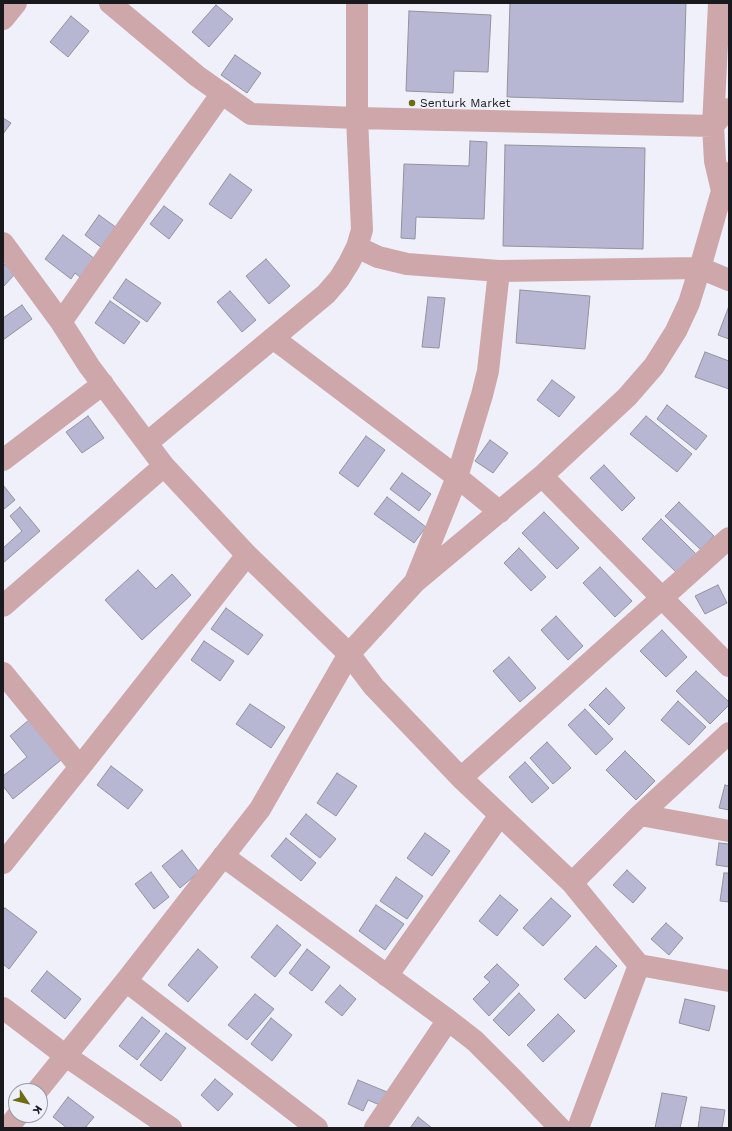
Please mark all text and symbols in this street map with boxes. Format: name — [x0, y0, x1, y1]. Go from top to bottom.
place label: Senturk Market — [420, 96, 510, 110]
marker: Senturk Market — [407, 98, 417, 108]
north arrow — [8, 1083, 48, 1123]
text: K — [30, 1103, 45, 1116]

